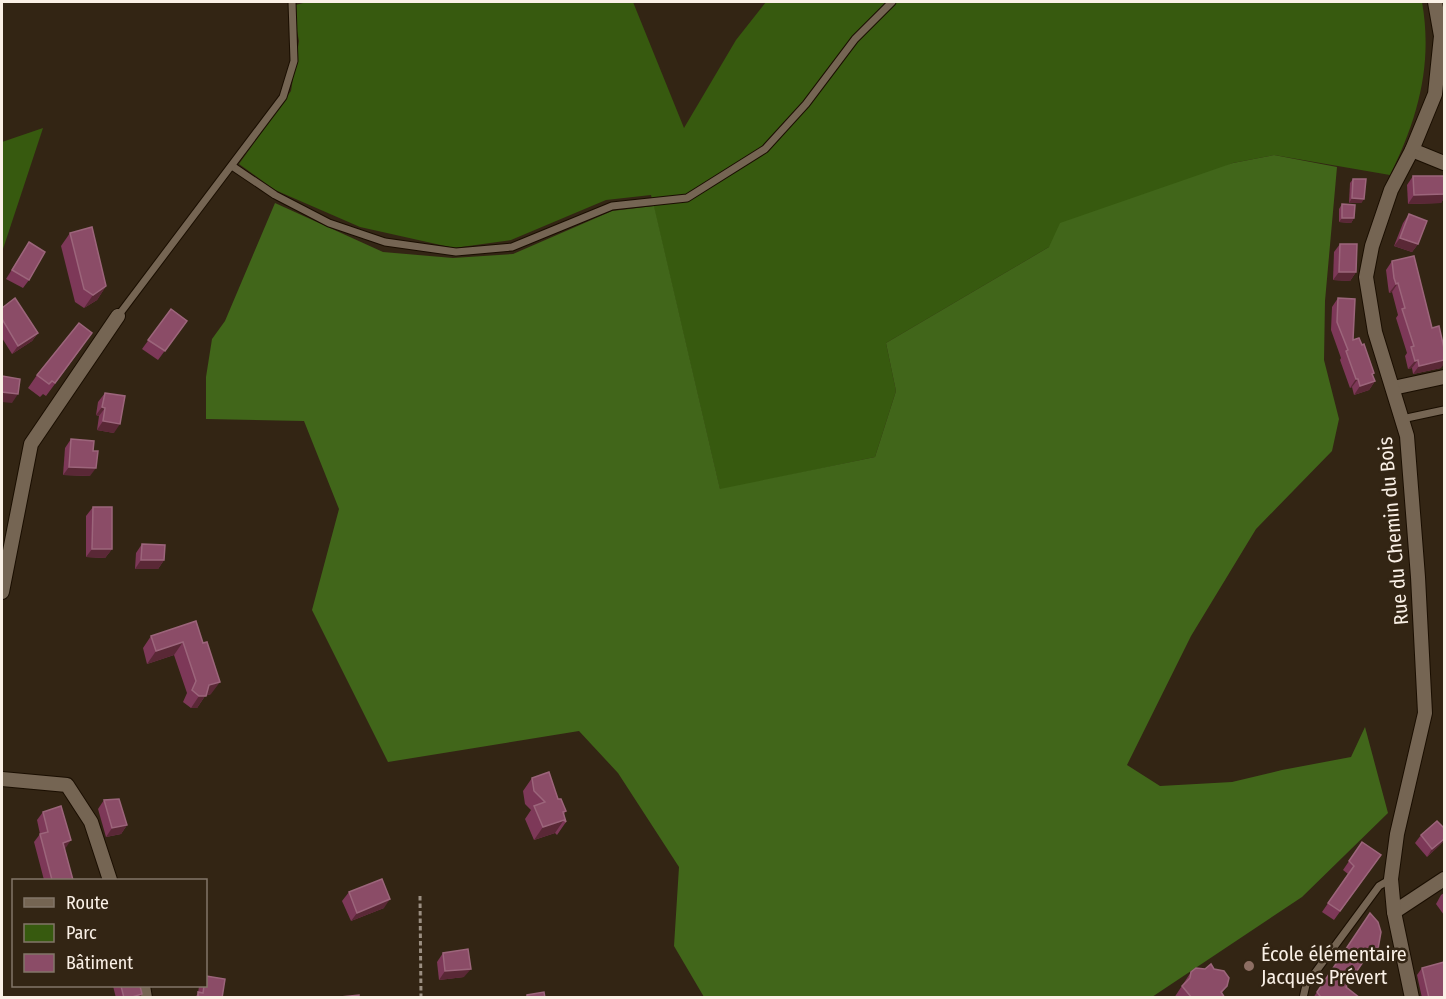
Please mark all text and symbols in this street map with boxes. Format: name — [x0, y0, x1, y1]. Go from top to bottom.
street label: Rue du Chemin du Bois — [1373, 436, 1413, 626]
legend — [12, 879, 207, 987]
text: Route — [66, 892, 109, 914]
text: Parc — [66, 922, 97, 944]
place label: École élémentaire Jacques Prévert — [1261, 942, 1407, 989]
text: Bâtiment — [66, 952, 133, 974]
marker: École élémentaire Jacques Prévert — [1242, 959, 1256, 973]

